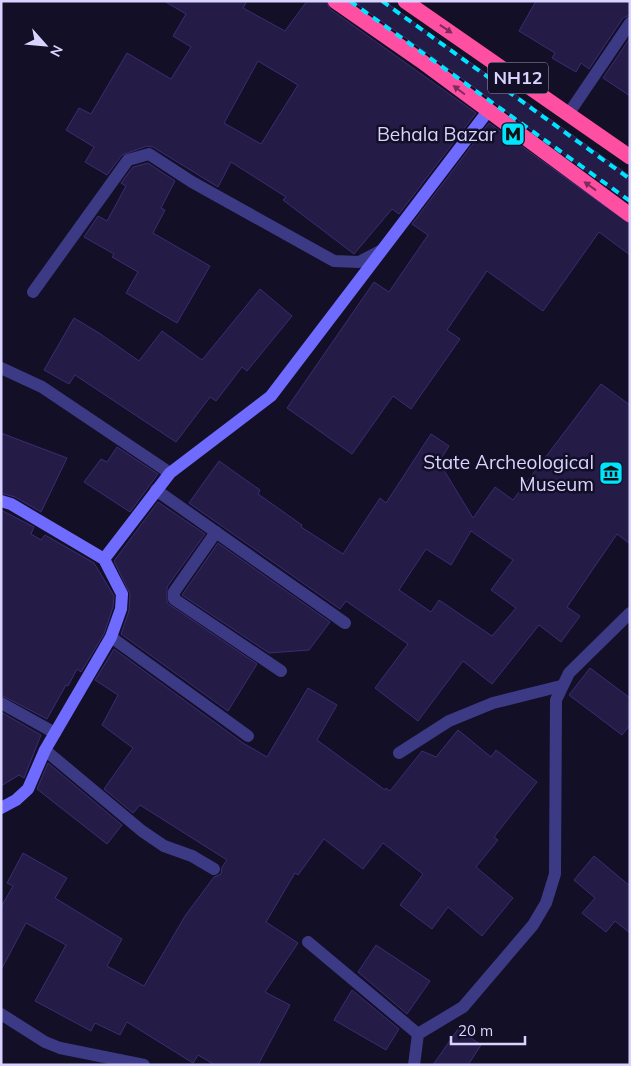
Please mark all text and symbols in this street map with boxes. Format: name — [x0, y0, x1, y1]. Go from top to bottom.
north arrow — [20, 20, 70, 70]
one-way arrow — [439, 24, 452, 34]
text: N — [46, 42, 67, 60]
road number: NH12 — [488, 62, 548, 94]
one-way arrow — [453, 84, 466, 95]
metro station icon: Behala Bazar — [500, 121, 526, 147]
place label: Behala Bazar — [377, 122, 496, 146]
one-way arrow — [583, 181, 597, 191]
place label: State Archeological Museum — [423, 450, 594, 496]
museum icon: State Archeological Museum — [598, 460, 624, 486]
scale bar — [451, 1014, 525, 1046]
text: 20 m — [458, 1021, 493, 1040]

